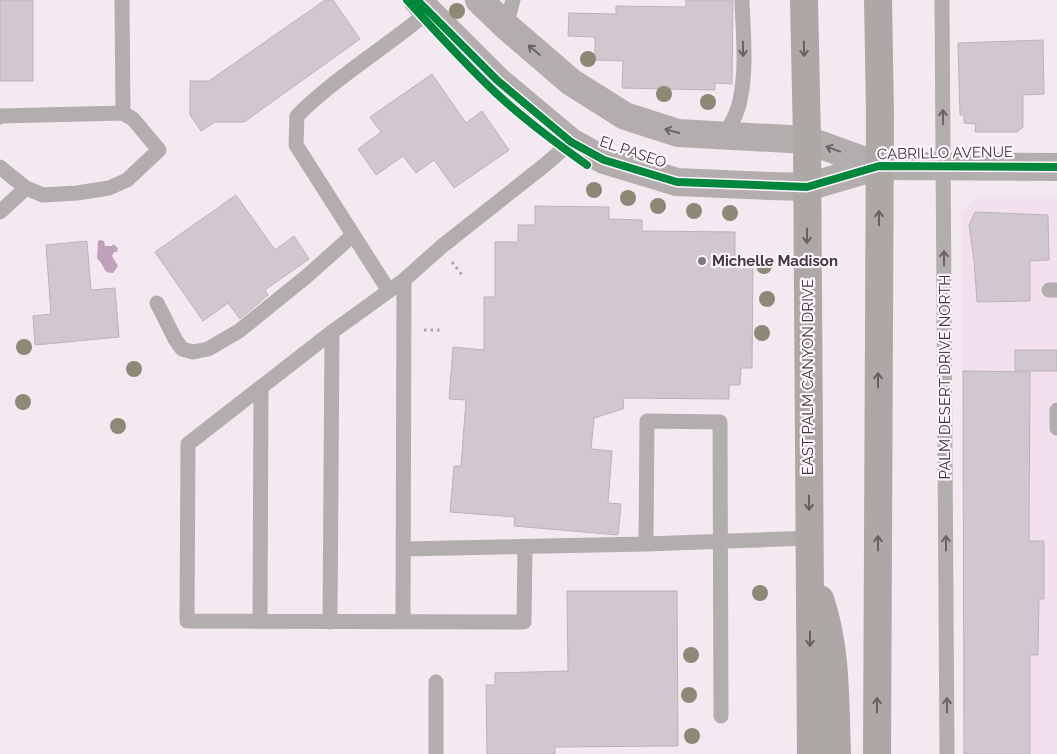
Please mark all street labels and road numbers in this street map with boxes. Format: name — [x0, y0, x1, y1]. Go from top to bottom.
street label: EL PASEO — [597, 132, 669, 172]
street label: CABRILLO AVENUE — [877, 143, 1013, 163]
street label: PALM DESERT DRIVE NORTH — [936, 275, 954, 479]
street label: EAST PALM CANYON DRIVE — [799, 279, 817, 475]

